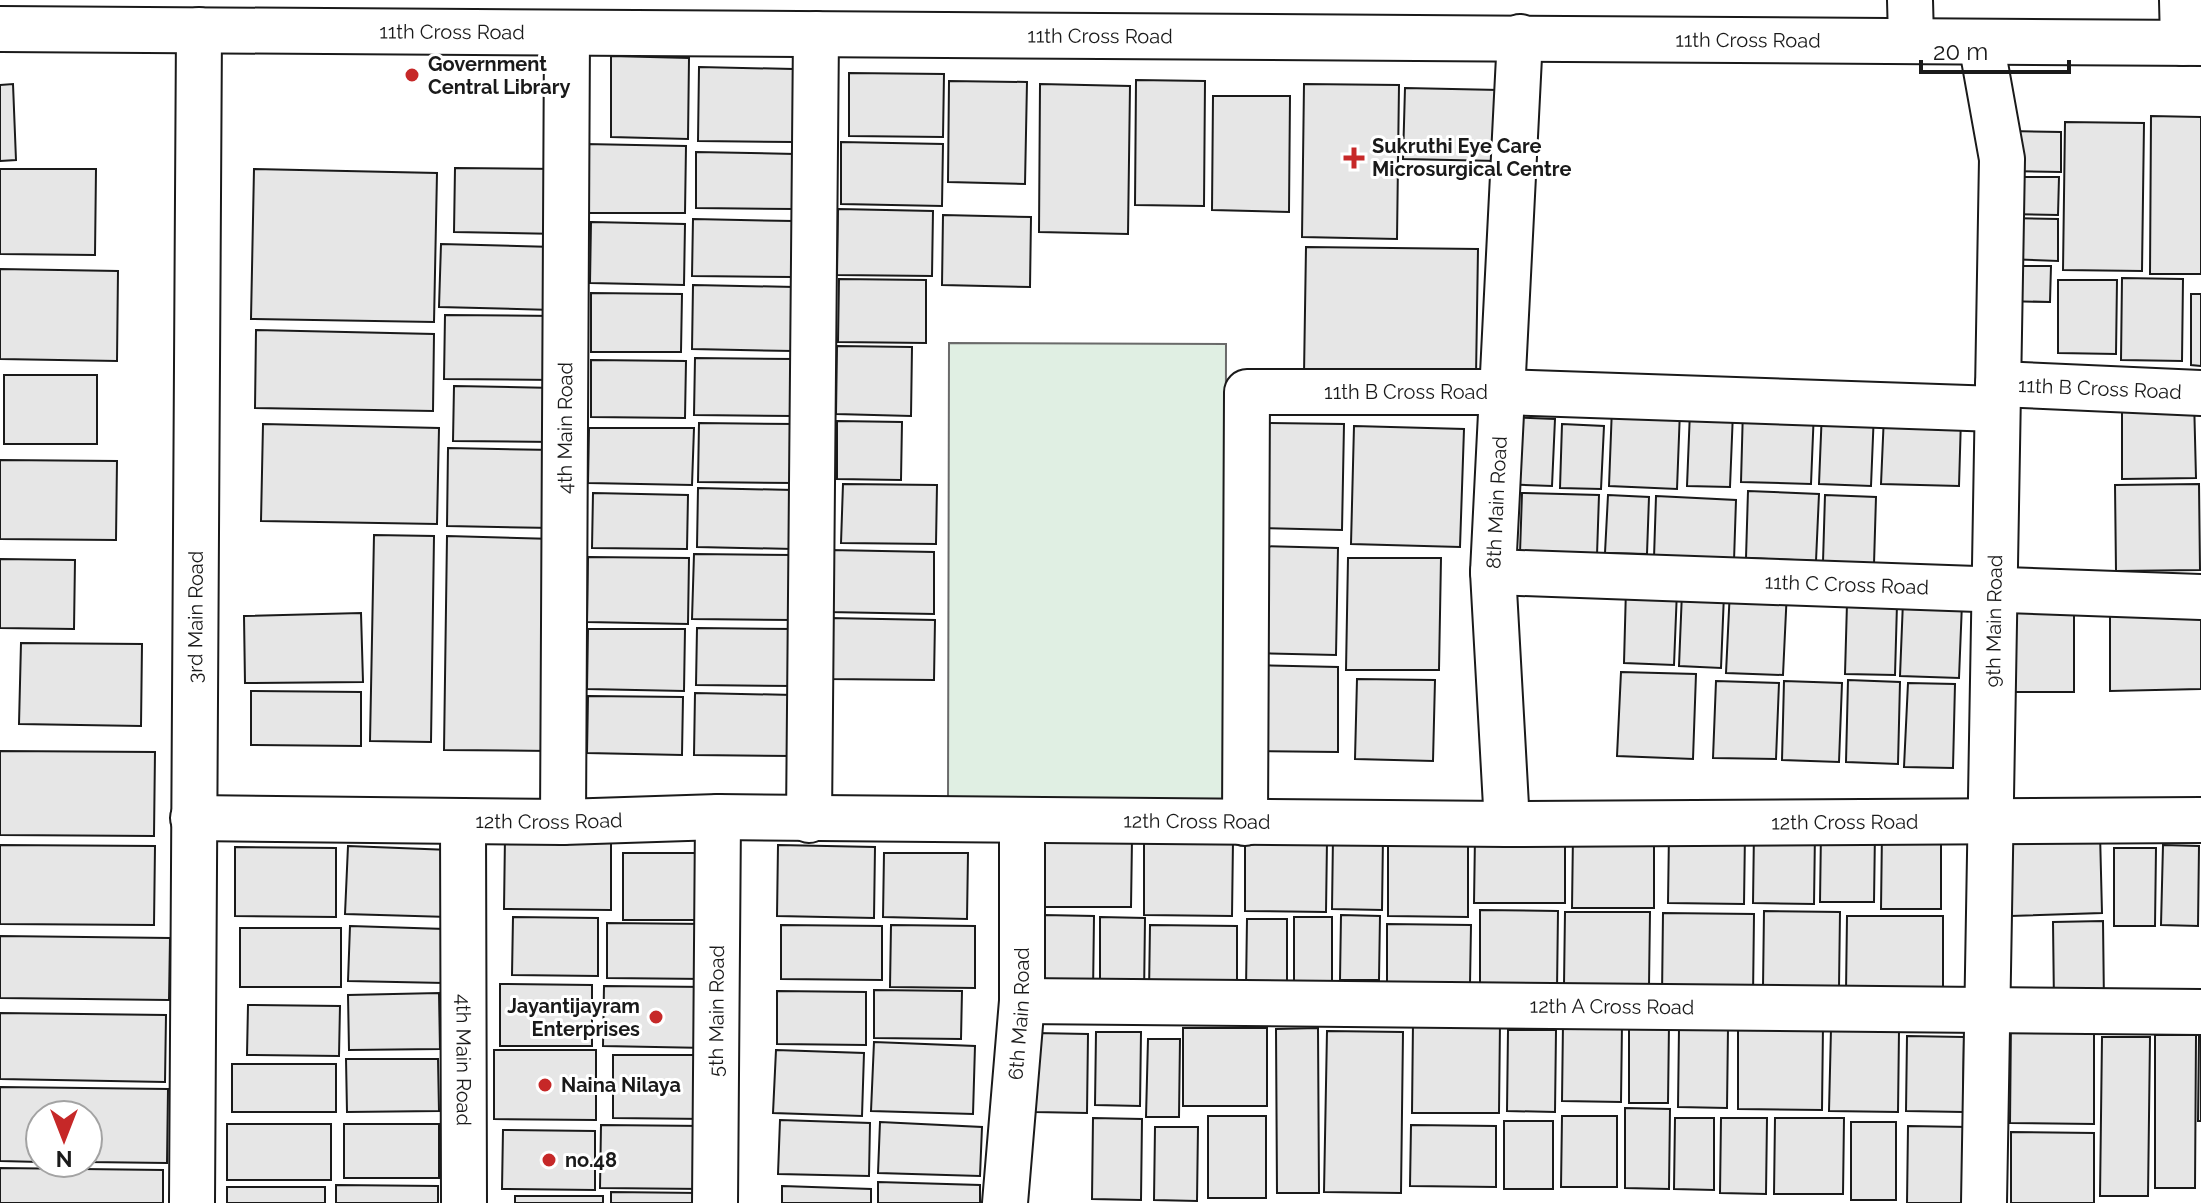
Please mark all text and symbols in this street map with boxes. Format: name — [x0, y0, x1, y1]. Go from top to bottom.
street label: 11th Cross Road — [379, 19, 525, 44]
street label: 11th Cross Road — [1027, 24, 1173, 48]
scale bar — [1921, 24, 2069, 74]
street label: 11th Cross Road — [1675, 28, 1821, 53]
text: 20 m — [1933, 37, 1988, 66]
place label: Government Central Library — [428, 52, 571, 99]
marker: Government Central Library — [403, 66, 421, 84]
place label: Sukruthi Eye Care Microsurgical Centre — [1372, 134, 1571, 181]
marker: Sukruthi Eye Care Microsurgical Centre — [1343, 147, 1365, 169]
street label: 4th Main Road — [553, 362, 577, 494]
street label: 11th B Cross Road — [2018, 373, 2182, 404]
street label: 11th B Cross Road — [1324, 380, 1488, 404]
street label: 8th Main Road — [1481, 436, 1512, 569]
street label: 3rd Main Road — [183, 551, 208, 683]
street label: 9th Main Road — [1981, 554, 2007, 688]
street label: 11th C Cross Road — [1764, 570, 1929, 599]
street label: 12th Cross Road — [475, 808, 623, 834]
street label: 12th Cross Road — [1123, 809, 1271, 834]
street label: 12th Cross Road — [1771, 810, 1919, 834]
street label: 5th Main Road — [704, 945, 729, 1077]
street label: 6th Main Road — [1003, 947, 1034, 1081]
street label: 4th Main Road — [451, 994, 476, 1126]
place label: Jayantijayram Enterprises — [507, 994, 640, 1041]
street label: 12th A Cross Road — [1530, 994, 1694, 1019]
marker: Jayantijayram Enterprises — [647, 1008, 665, 1026]
place label: Naina Nilaya — [561, 1073, 681, 1097]
marker: Naina Nilaya — [536, 1076, 554, 1094]
north arrow — [24, 1099, 104, 1179]
text: N — [56, 1146, 72, 1172]
place label: no.48 — [565, 1148, 617, 1172]
marker: no.48 — [540, 1151, 558, 1169]

